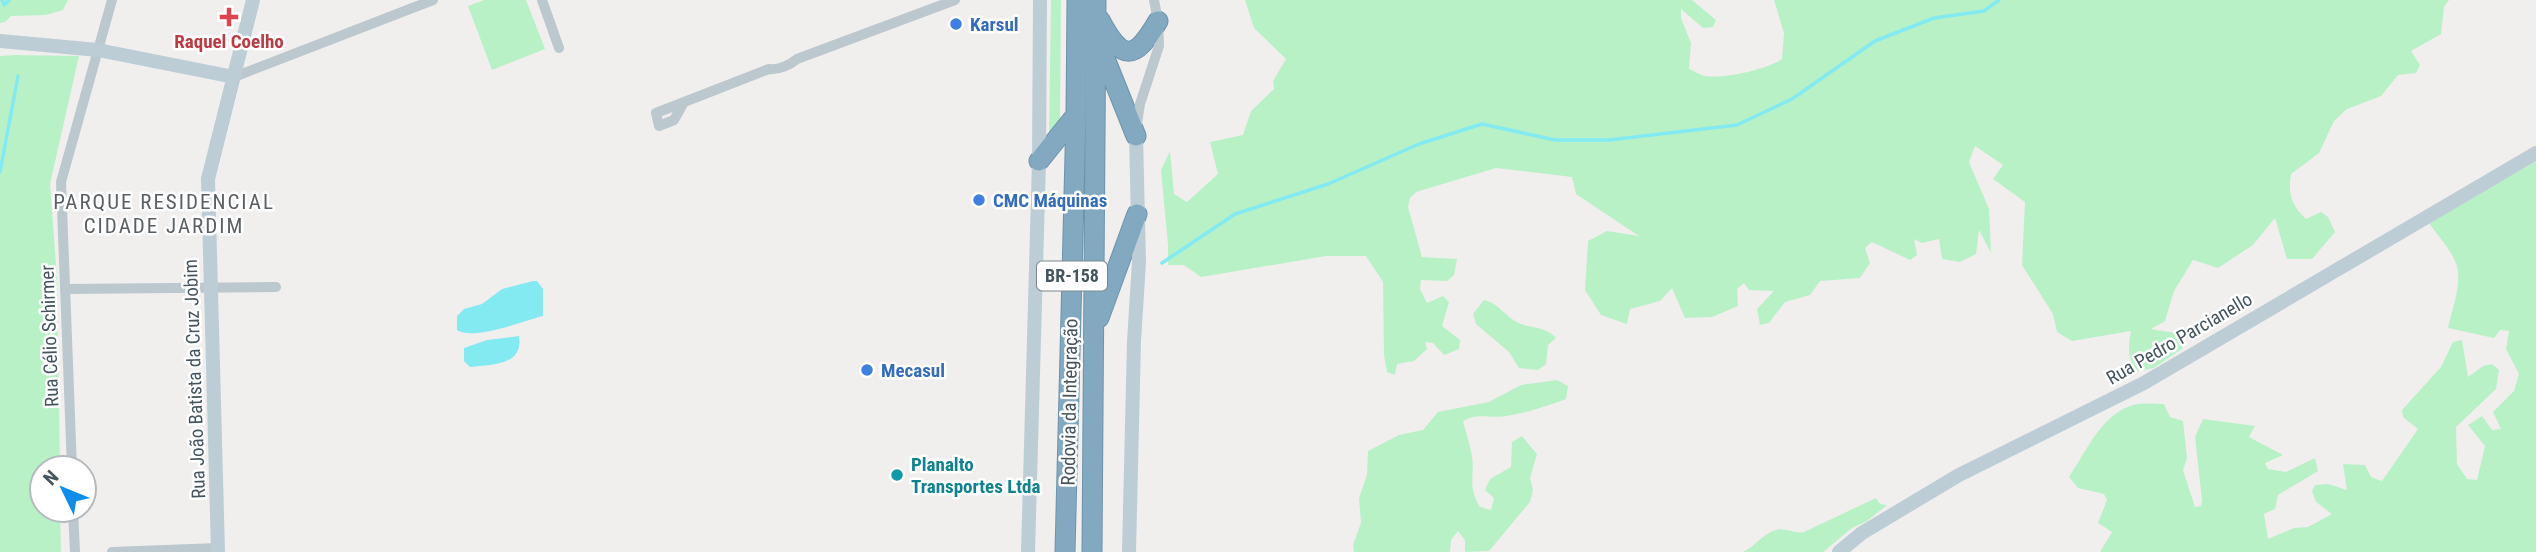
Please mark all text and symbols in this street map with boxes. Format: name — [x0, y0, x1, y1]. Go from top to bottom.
marker: Raquel Coelho — [219, 7, 239, 27]
place label: Karsul — [970, 13, 1019, 36]
marker: Karsul — [948, 16, 964, 32]
place label: Raquel Coelho — [174, 30, 284, 53]
place label: CMC Máquinas — [993, 189, 1107, 212]
district label: PARQUE RESIDENCIAL CIDADE JARDIM — [53, 190, 275, 238]
marker: CMC Máquinas — [971, 192, 987, 208]
street label: Rua João Batista da Cruz Jobim — [179, 259, 210, 499]
road number: BR-158 — [1037, 262, 1107, 290]
street label: Rua Célio Schirmer — [36, 264, 63, 407]
street label: Rua Pedro Parcianello — [2102, 287, 2256, 390]
street label: Rodovia da Integração — [1057, 318, 1082, 486]
place label: Mecasul — [881, 359, 945, 382]
marker: Mecasul — [859, 362, 875, 378]
place label: Planalto Transportes Ltda — [911, 453, 1041, 498]
north arrow — [28, 454, 98, 524]
text: N — [39, 466, 63, 490]
marker: Planalto Transportes Ltda — [889, 467, 905, 483]

